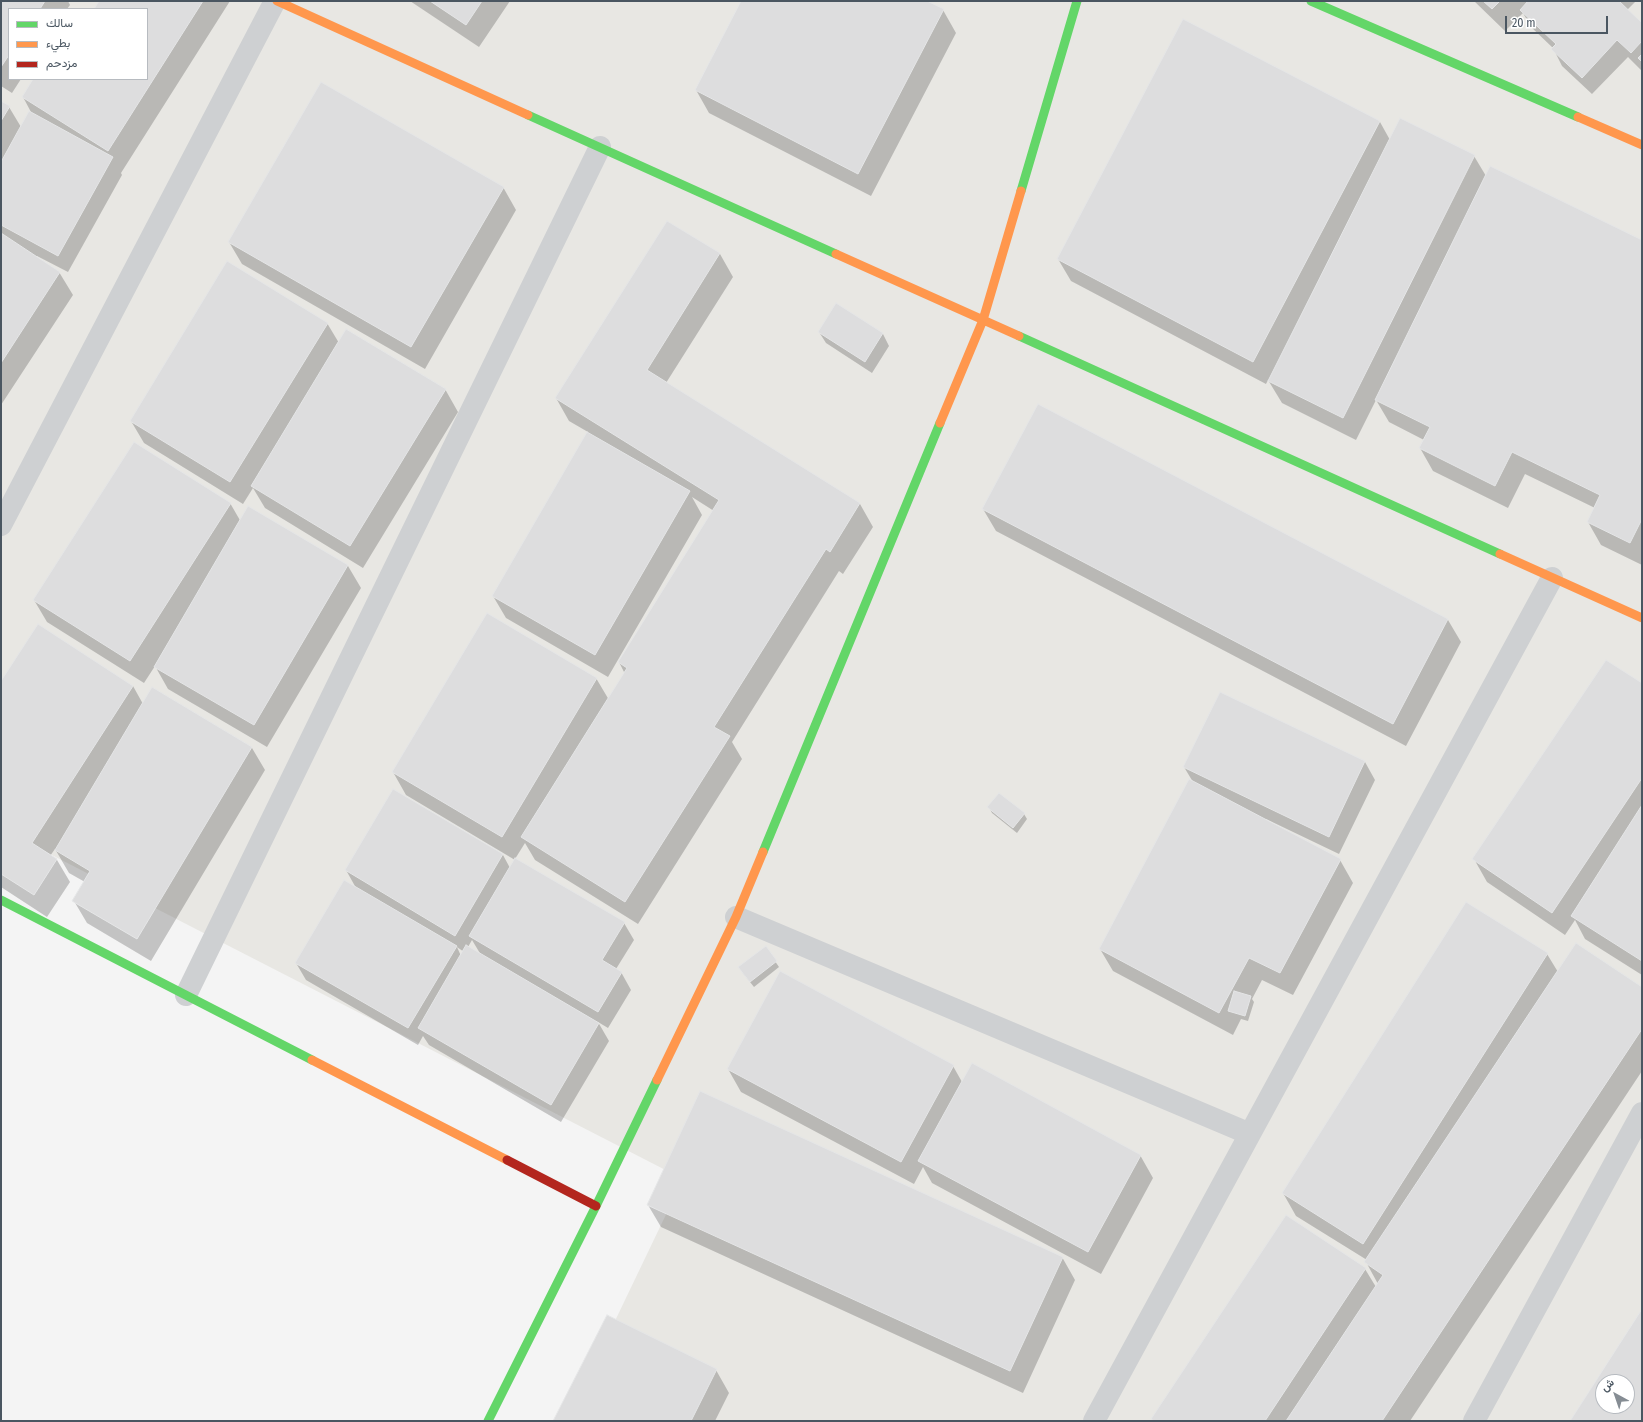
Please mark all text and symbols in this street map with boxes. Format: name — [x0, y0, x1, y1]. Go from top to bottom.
legend — [8, 8, 148, 80]
scale bar — [1507, 8, 1610, 34]
text: سالك — [46, 16, 73, 30]
text: 20 m — [1512, 16, 1536, 30]
text: بطيء — [46, 36, 70, 50]
text: مزدحم — [46, 56, 77, 70]
north arrow — [1595, 1374, 1635, 1414]
text: ش — [1598, 1376, 1617, 1394]

